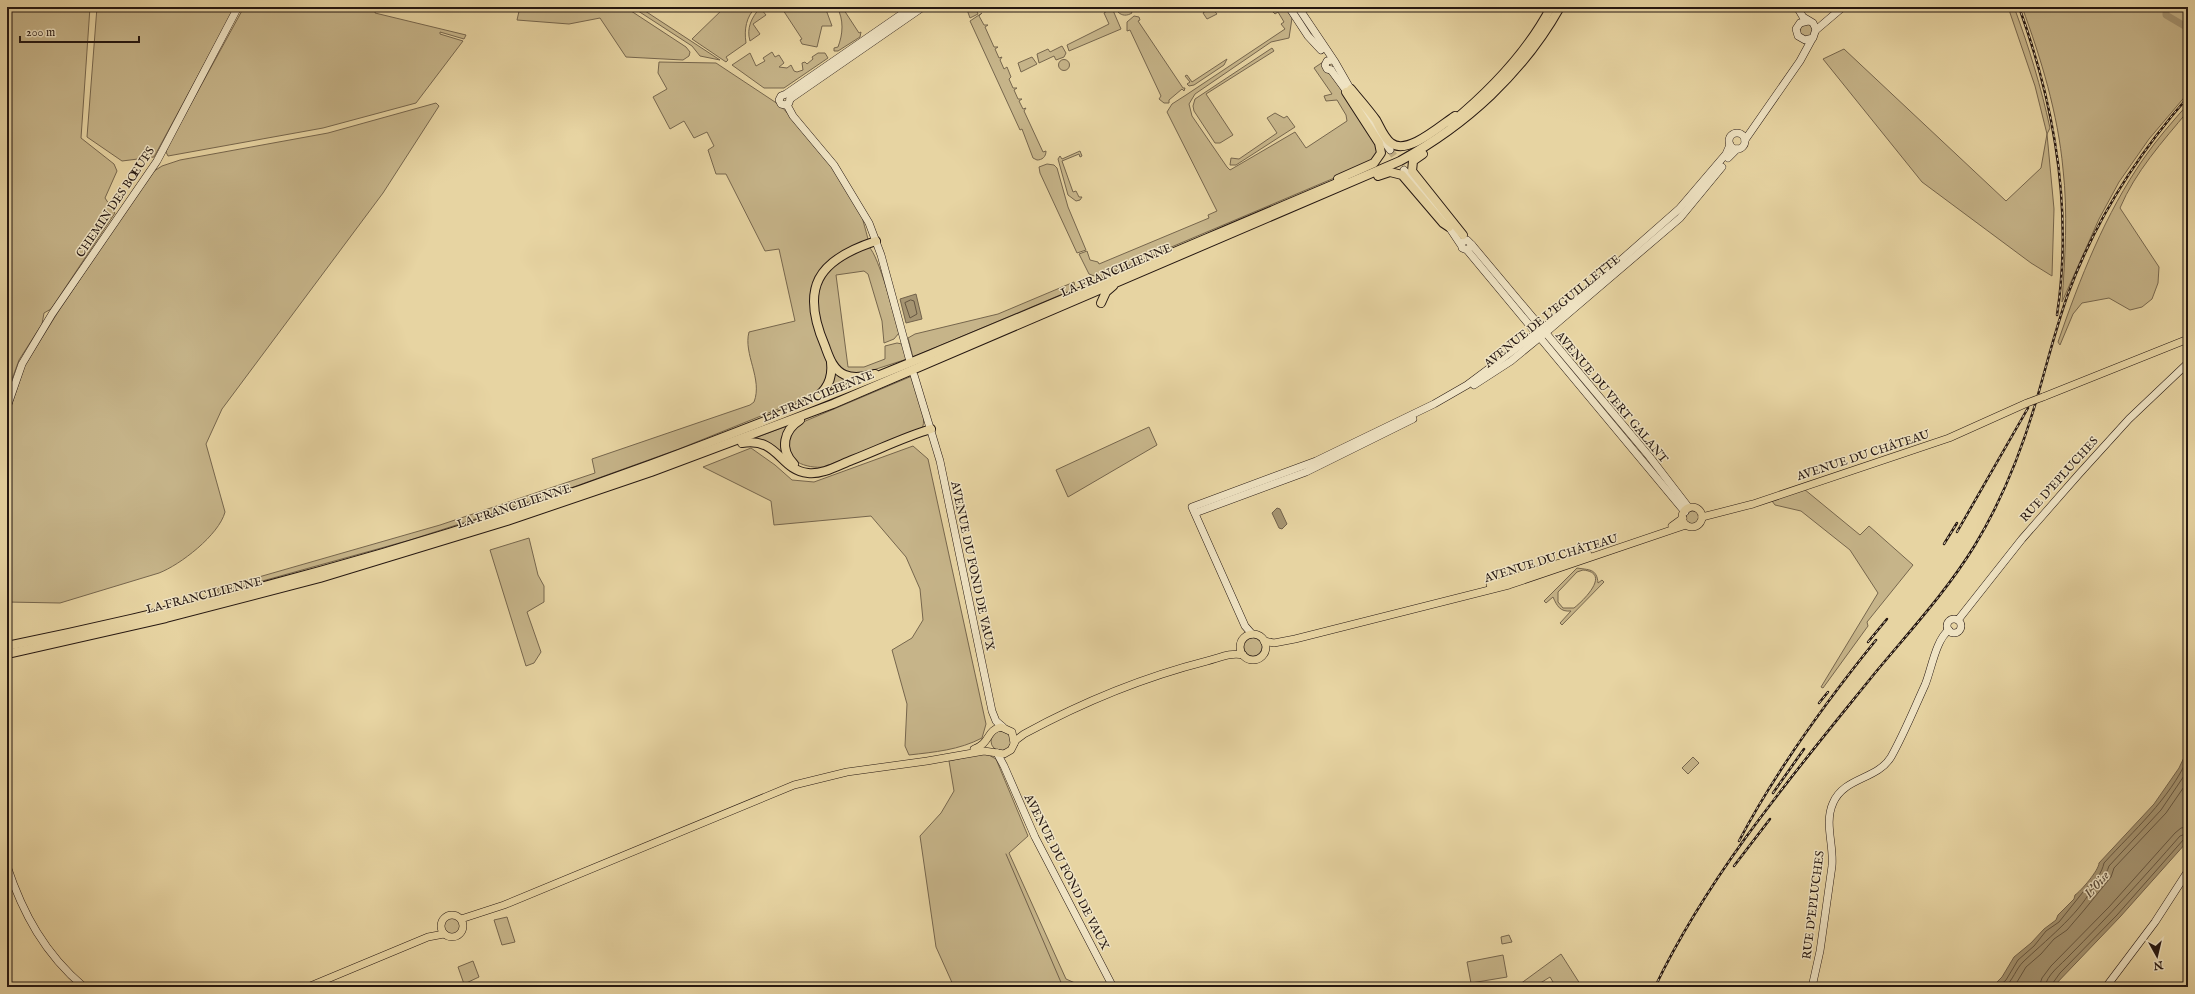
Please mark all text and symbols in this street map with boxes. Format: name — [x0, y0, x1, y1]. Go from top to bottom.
scale bar — [20, 18, 139, 44]
text: 200 m — [26, 25, 55, 40]
street label: CHEMIN DES BŒUFS — [73, 144, 158, 260]
street label: LA FRANCILIENNE — [1058, 240, 1174, 301]
street label: AVENUE DE L'EGUILLETTE — [1480, 252, 1624, 372]
street label: AVENUE DU VERT GALANT — [1551, 328, 1671, 466]
street label: LA FRANCILIENNE — [760, 367, 876, 426]
street label: AVENUE DU CHÂTEAU — [1793, 426, 1932, 484]
street label: RUE D'EPLUCHES — [2017, 434, 2102, 525]
street label: AVENUE DU FOND DE VAUX — [947, 479, 998, 652]
street label: LA FRANCILIENNE — [455, 481, 573, 532]
street label: AVENUE DU CHÂTEAU — [1481, 530, 1621, 586]
street label: LA FRANCILIENNE — [145, 574, 264, 617]
street label: AVENUE DU FOND DE VAUX — [1020, 791, 1113, 953]
street label: RUE D'EPLUCHES — [1799, 850, 1828, 960]
water label: L'Oise — [2080, 867, 2114, 903]
north arrow — [2137, 936, 2177, 976]
text: N — [2152, 957, 2165, 973]

